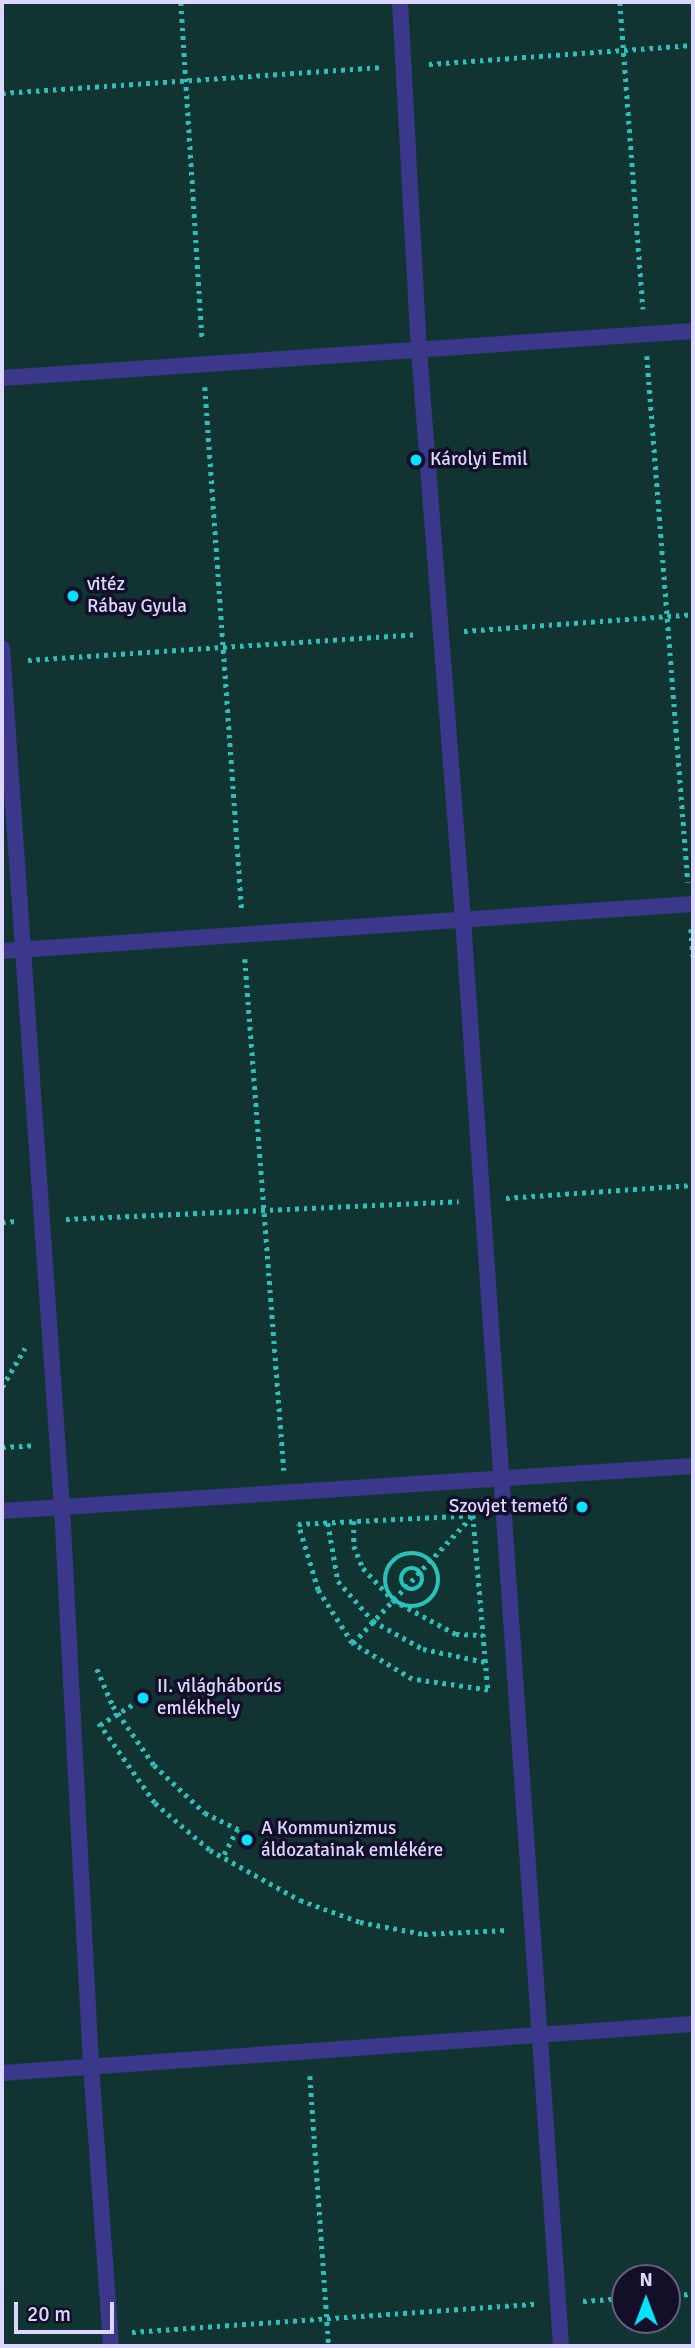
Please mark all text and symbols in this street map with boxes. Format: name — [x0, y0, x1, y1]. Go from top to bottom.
place label: Károlyi Emil — [430, 449, 528, 471]
marker: Károlyi Emil — [408, 452, 424, 468]
place label: vitéz Rábay Gyula — [87, 574, 187, 618]
marker: vitéz Rábay Gyula — [65, 588, 81, 604]
place label: Szovjet temető — [449, 1496, 568, 1518]
marker: Szovjet temető — [574, 1499, 590, 1515]
place label: II. világháborús emlékhely — [157, 1676, 282, 1720]
marker: II. világháborús emlékhely — [135, 1690, 151, 1706]
place label: A Kommunizmus áldozatainak emlékére — [261, 1818, 443, 1862]
marker: A Kommunizmus áldozatainak emlékére — [239, 1832, 255, 1848]
north arrow — [611, 2264, 681, 2334]
text: N — [639, 2268, 653, 2292]
scale bar — [18, 2288, 117, 2332]
text: 20 m — [27, 2301, 71, 2327]

